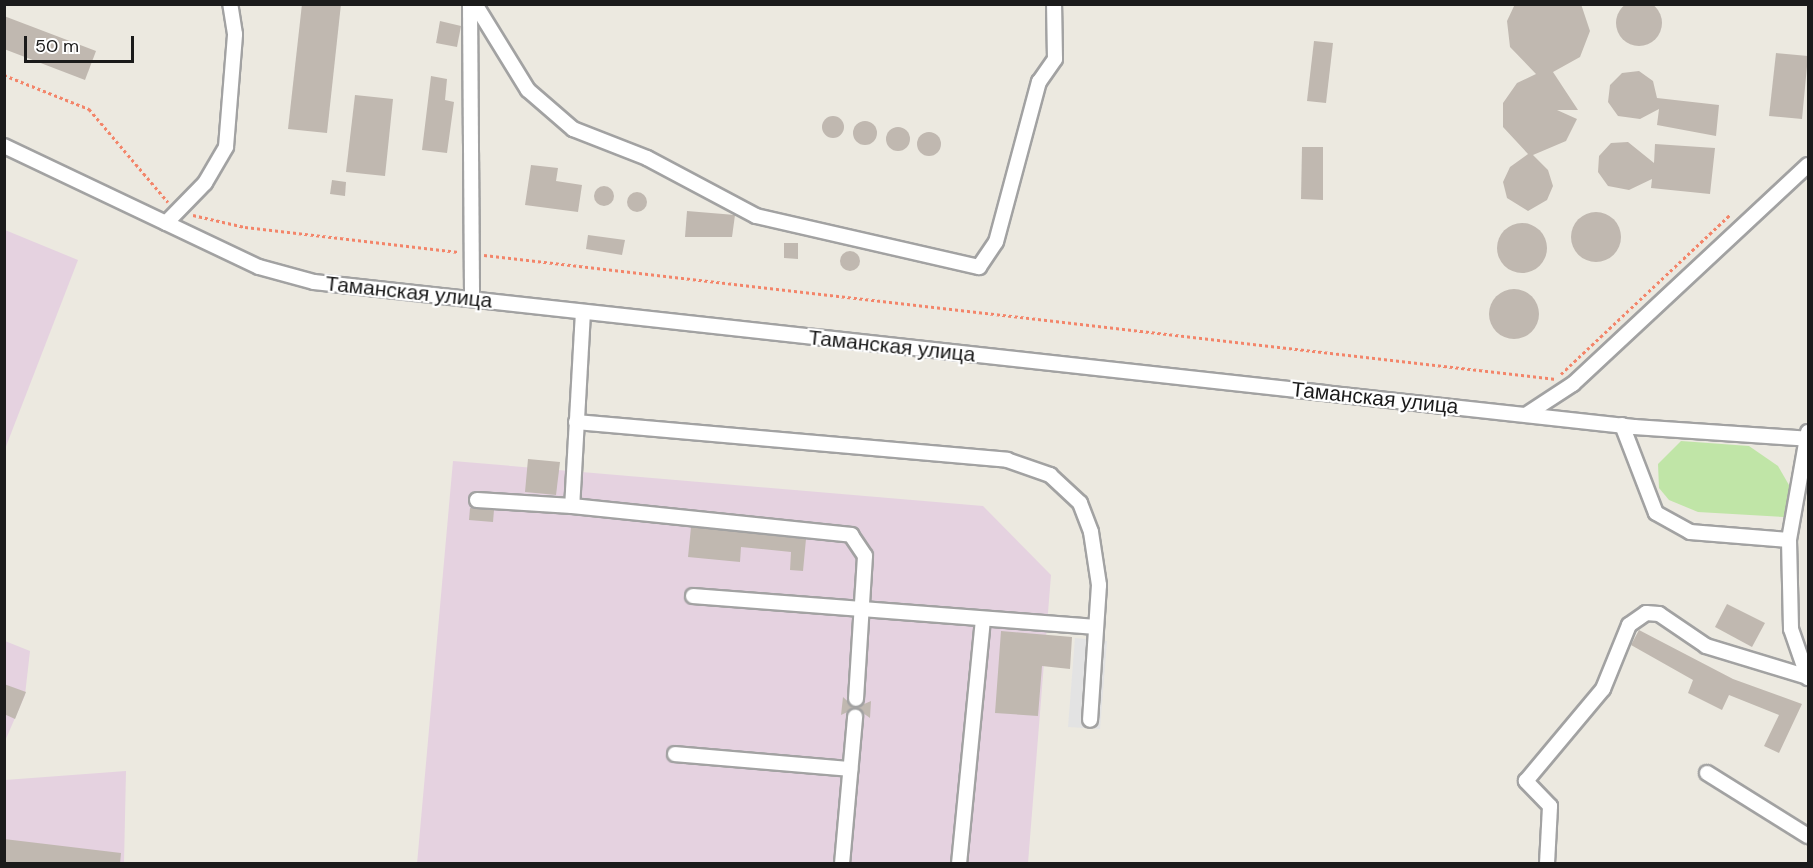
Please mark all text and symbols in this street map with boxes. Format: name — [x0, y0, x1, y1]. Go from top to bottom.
scale bar — [27, 24, 136, 62]
text: 50 m — [35, 34, 79, 58]
street label: Таманская улица — [324, 271, 494, 313]
street label: Таманская улица — [807, 325, 977, 367]
street label: Таманская улица — [1290, 377, 1460, 419]

